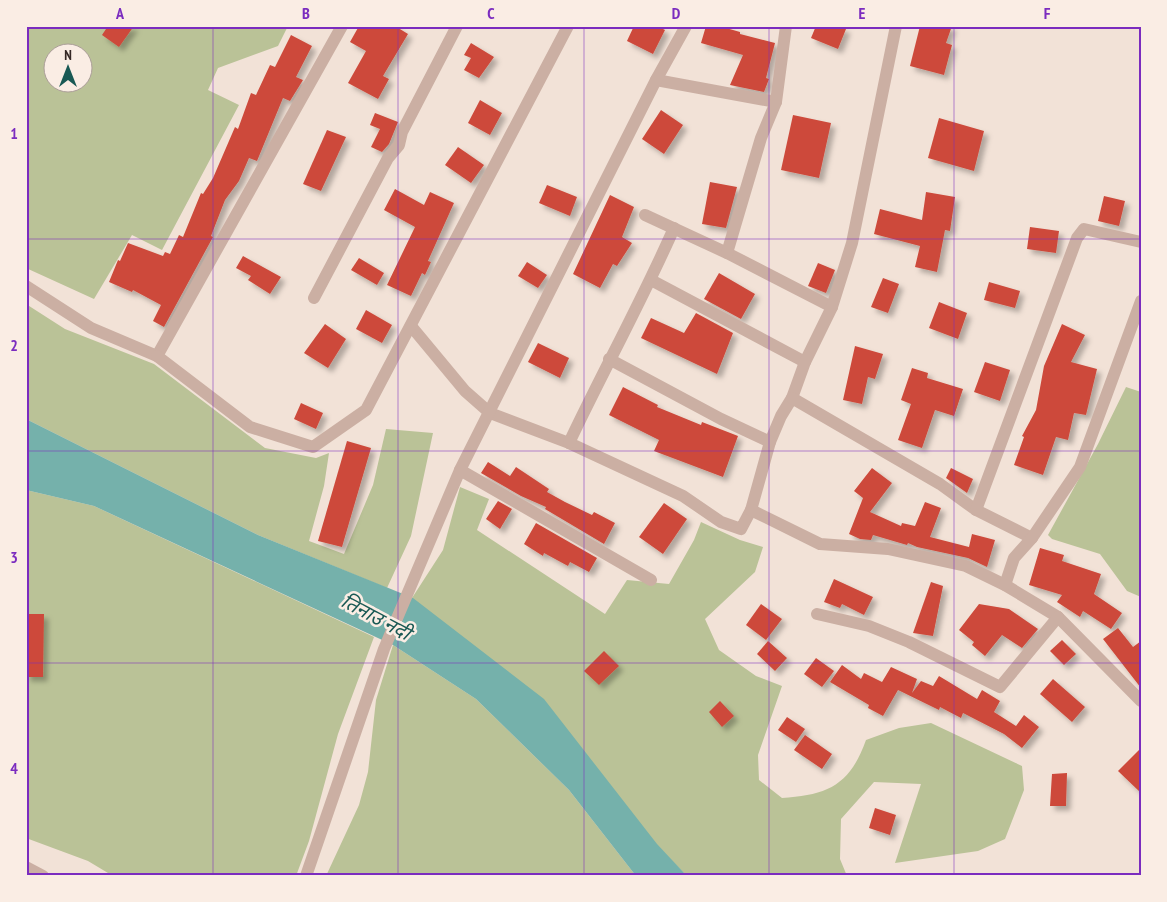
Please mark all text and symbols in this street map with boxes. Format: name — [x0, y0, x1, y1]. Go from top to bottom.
text: A — [115, 3, 125, 23]
text: B — [302, 3, 310, 23]
text: C — [487, 3, 495, 23]
text: D — [672, 3, 681, 23]
text: E — [859, 3, 866, 23]
text: F — [1044, 3, 1051, 23]
north arrow — [42, 42, 92, 92]
text: N — [64, 46, 72, 64]
text: 1 — [10, 123, 18, 143]
text: 2 — [10, 335, 18, 355]
text: 3 — [10, 547, 18, 567]
water label: तिनाउ नदी — [337, 588, 419, 648]
text: 4 — [10, 758, 18, 778]

